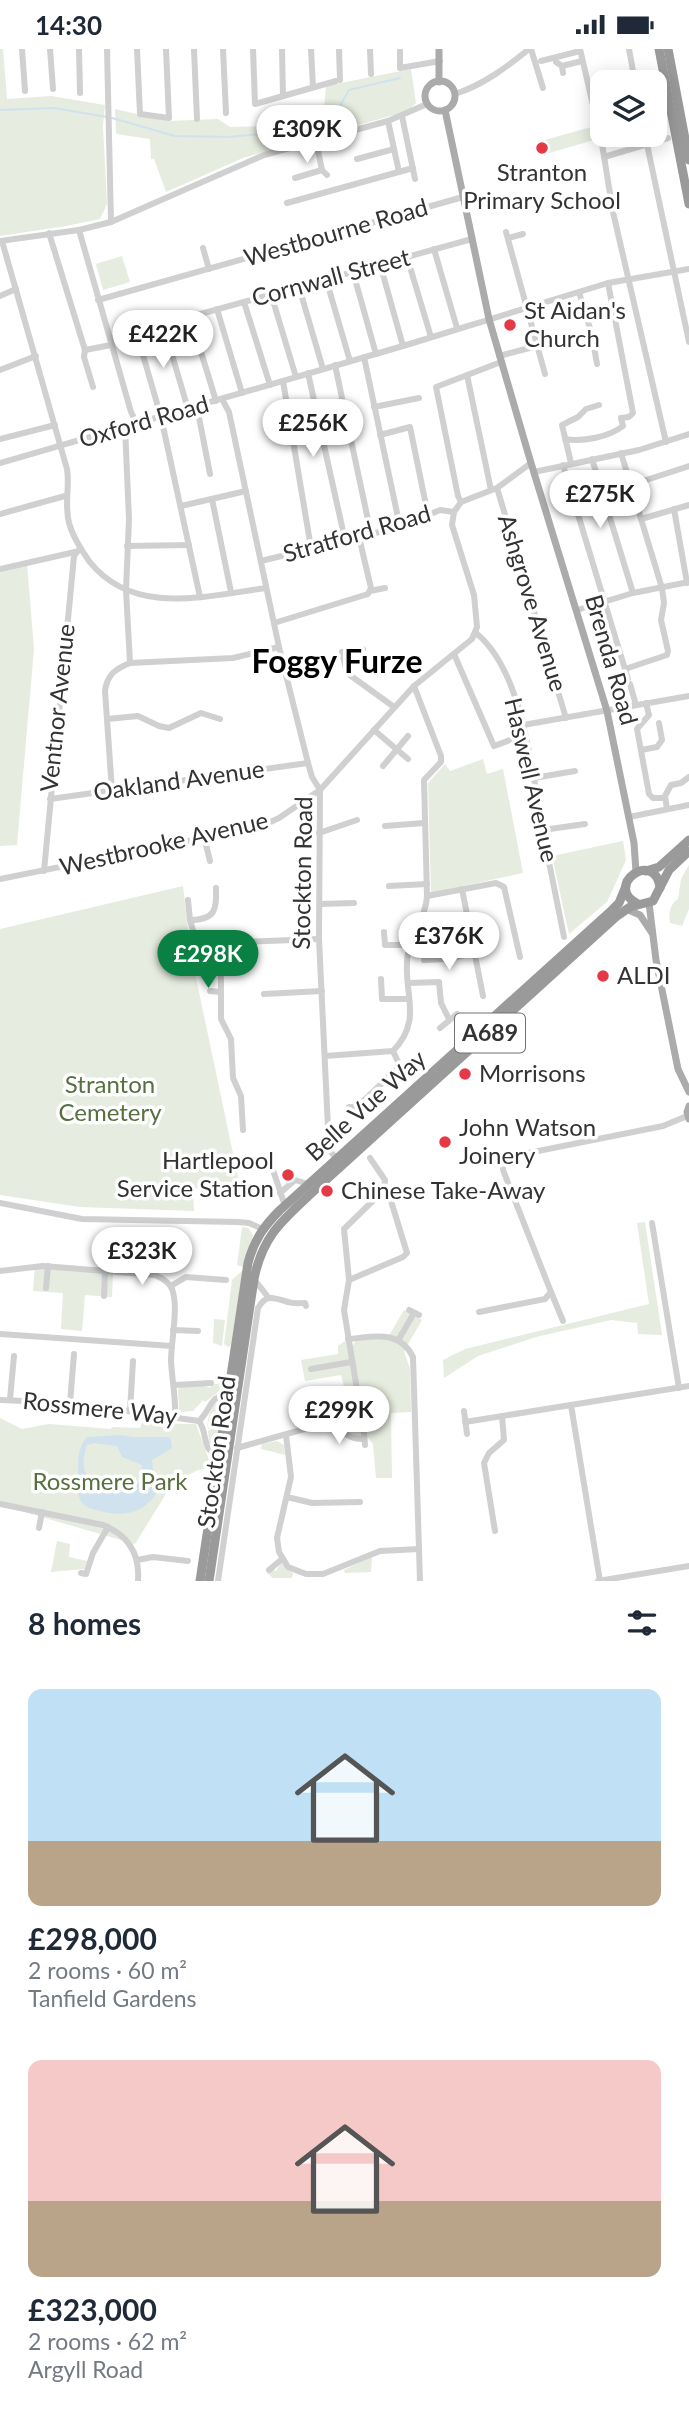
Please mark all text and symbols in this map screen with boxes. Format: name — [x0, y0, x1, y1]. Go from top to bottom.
text: 14:30 — [35, 9, 102, 41]
map controls — [590, 70, 667, 147]
button: layers — [590, 70, 667, 147]
pin: £309K — [258, 106, 356, 165]
text: £309K — [272, 114, 342, 142]
marker: Stranton Primary School — [534, 140, 550, 156]
place label: Stranton Primary School — [463, 157, 621, 214]
street label: Westbourne Road — [240, 191, 431, 272]
street label: Cornwall Street — [248, 241, 413, 312]
place label: St Aidan's Church — [524, 295, 626, 352]
pin: £422K — [114, 311, 212, 370]
marker: St Aidan's Church — [502, 317, 518, 333]
text: £422K — [128, 319, 198, 347]
street label: Oxford Road — [75, 388, 212, 453]
pin: £256K — [264, 399, 362, 459]
text: £256K — [278, 408, 348, 436]
pin: £275K — [551, 470, 649, 530]
text: £275K — [565, 479, 635, 507]
street label: Stratford Road — [279, 498, 434, 567]
street label: Ashgrove Avenue — [493, 511, 574, 695]
street label: Brenda Road — [580, 591, 645, 728]
street label: Ventnor Avenue — [33, 622, 80, 793]
district label: Foggy Furze — [251, 641, 423, 680]
street label: Haswell Avenue — [499, 695, 565, 865]
street label: Oakland Avenue — [91, 753, 266, 806]
street label: Stockton Road — [286, 796, 317, 950]
street label: Westbrooke Avenue — [57, 804, 271, 881]
pin: £376K — [400, 913, 498, 972]
text: £376K — [414, 921, 484, 949]
pin: £298K — [159, 930, 257, 990]
text: £298K — [173, 939, 243, 967]
place label: ALDI — [617, 960, 671, 989]
marker: ALDI — [595, 968, 611, 984]
road number: A689 — [455, 1014, 525, 1053]
street label: Belle Vue Way — [299, 1043, 432, 1166]
place label: Morrisons — [479, 1058, 586, 1087]
marker: Morrisons — [457, 1066, 473, 1082]
park label: Stranton Cemetery — [58, 1069, 162, 1126]
place label: John Watson Joinery — [459, 1112, 596, 1169]
marker: John Watson Joinery — [437, 1134, 453, 1150]
place label: Hartlepool Service Station — [117, 1145, 274, 1202]
marker: Hartlepool Service Station — [280, 1167, 296, 1183]
place label: Chinese Take-Away — [341, 1175, 546, 1204]
marker: Chinese Take-Away — [319, 1183, 335, 1199]
pin: £323K — [93, 1227, 191, 1287]
text: £323K — [107, 1236, 177, 1264]
street label: Stockton Road — [190, 1374, 241, 1530]
street label: Rossmere Way — [21, 1385, 180, 1430]
pin: £299K — [290, 1387, 388, 1446]
text: £299K — [304, 1395, 374, 1423]
park label: Rossmere Park — [32, 1466, 188, 1495]
icon: filters — [623, 1604, 661, 1642]
text: 8 homes — [28, 1605, 141, 1641]
icon: home — [282, 1735, 408, 1861]
text: £298,000 — [28, 1920, 157, 1956]
text: 2 rooms · 60 m² — [28, 1956, 187, 1984]
text: Tanfield Gardens — [28, 1984, 196, 2012]
icon: home — [282, 2106, 408, 2232]
text: £323,000 — [28, 2291, 157, 2327]
text: 2 rooms · 62 m² — [28, 2327, 187, 2355]
text: Argyll Road — [28, 2355, 143, 2383]

